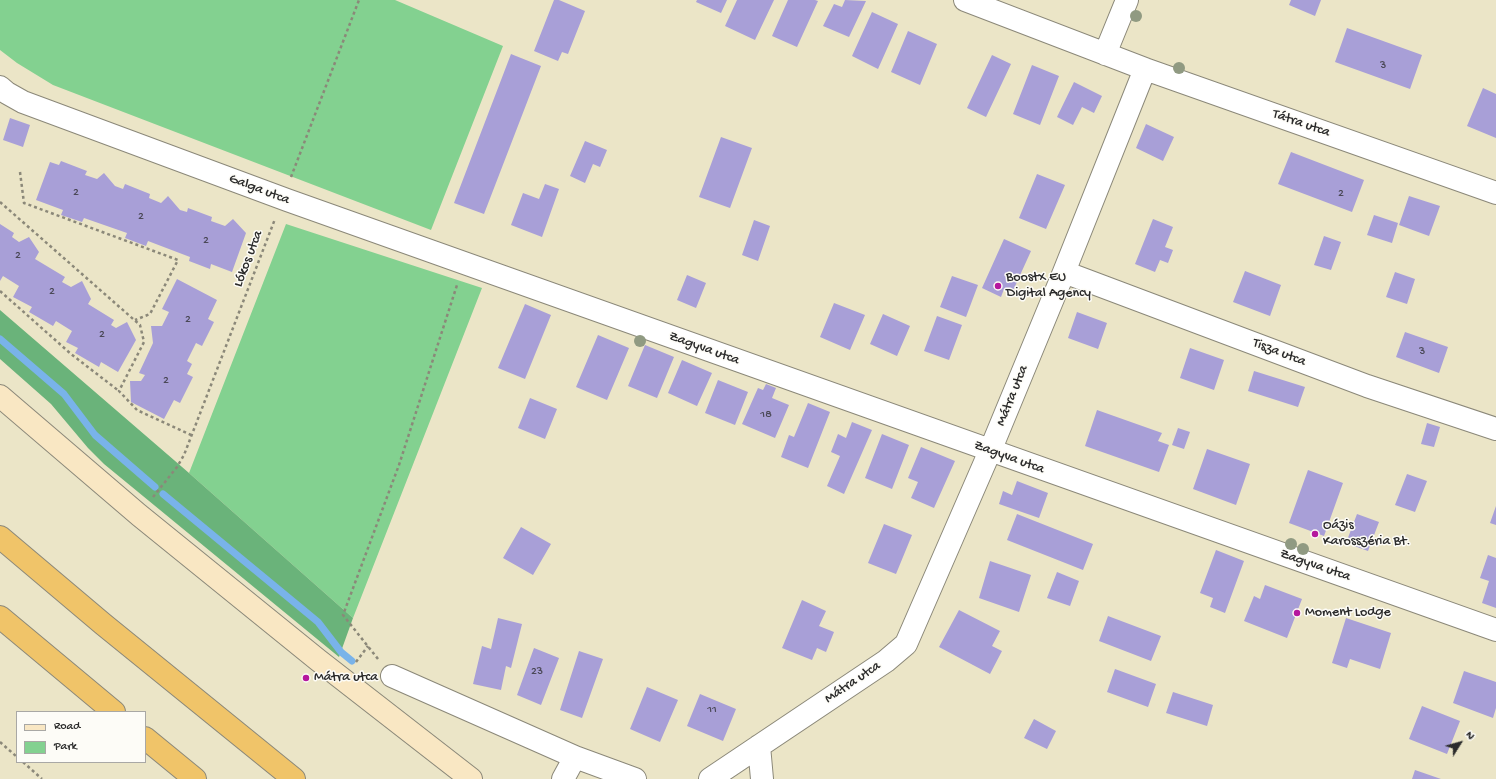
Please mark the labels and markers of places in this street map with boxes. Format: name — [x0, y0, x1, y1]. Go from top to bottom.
place label: BoostX EU Digital Agency — [1006, 270, 1091, 302]
marker: BoostX EU Digital Agency — [993, 281, 1003, 291]
place label: Oázis Karosszéria Bt. — [1323, 518, 1411, 550]
marker: Oázis Karosszéria Bt. — [1310, 529, 1320, 539]
place label: Moment Lodge — [1305, 605, 1391, 621]
marker: Moment Lodge — [1292, 608, 1302, 618]
place label: Mátra utca — [314, 670, 378, 686]
marker: Mátra utca — [301, 673, 311, 683]

